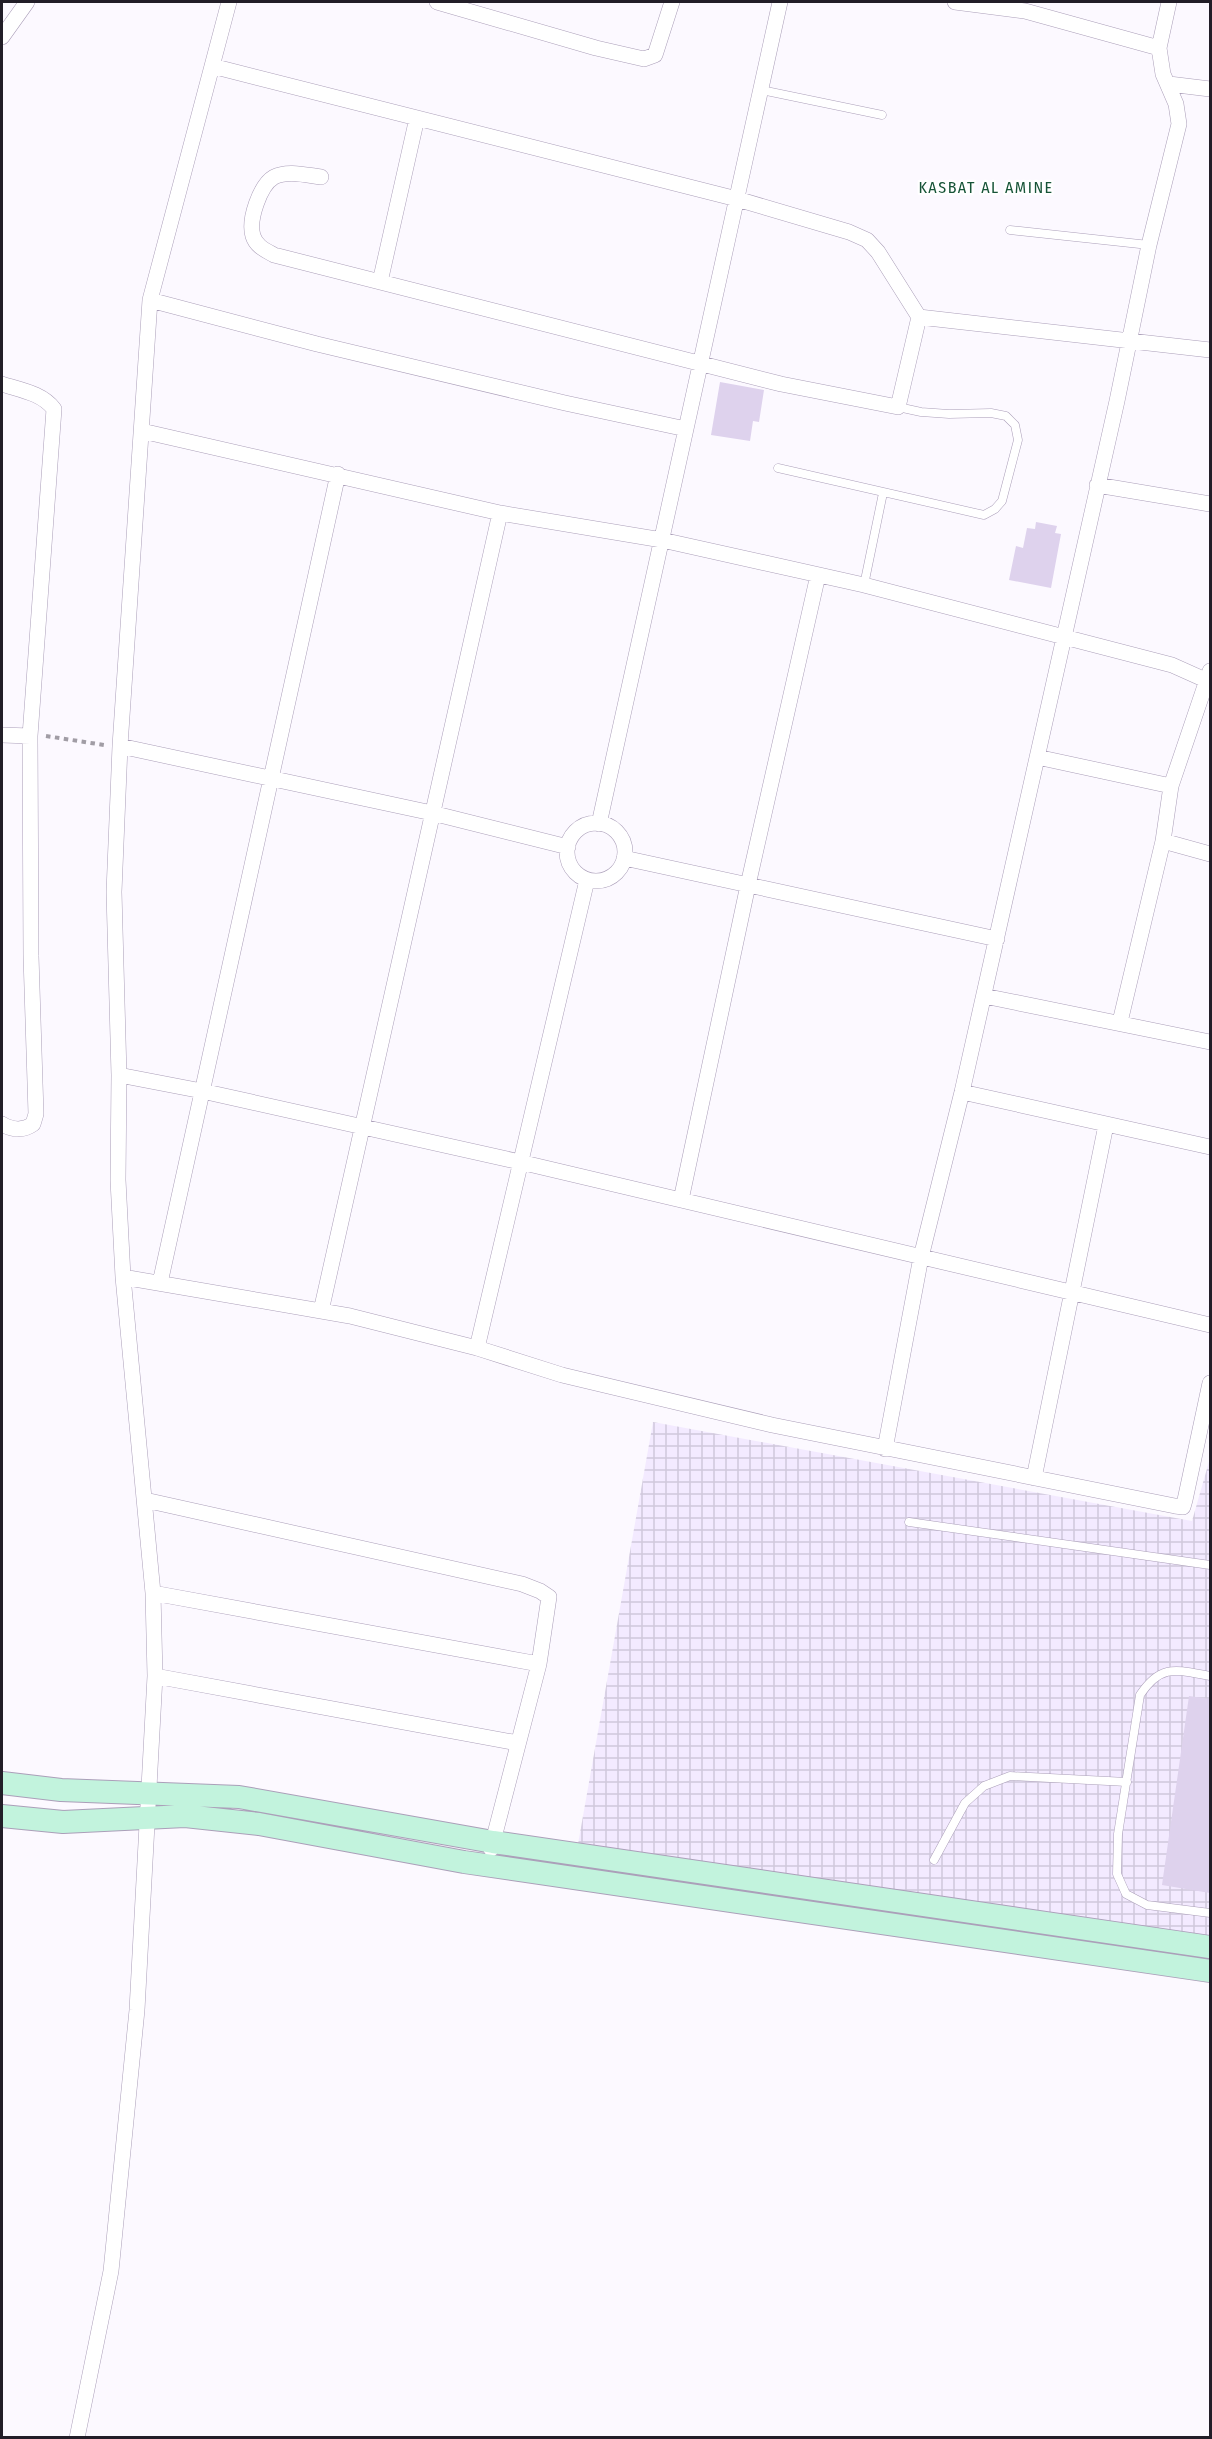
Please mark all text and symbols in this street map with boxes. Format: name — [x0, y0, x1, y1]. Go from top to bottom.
district label: KASBAT AL AMINE — [918, 178, 1054, 197]

